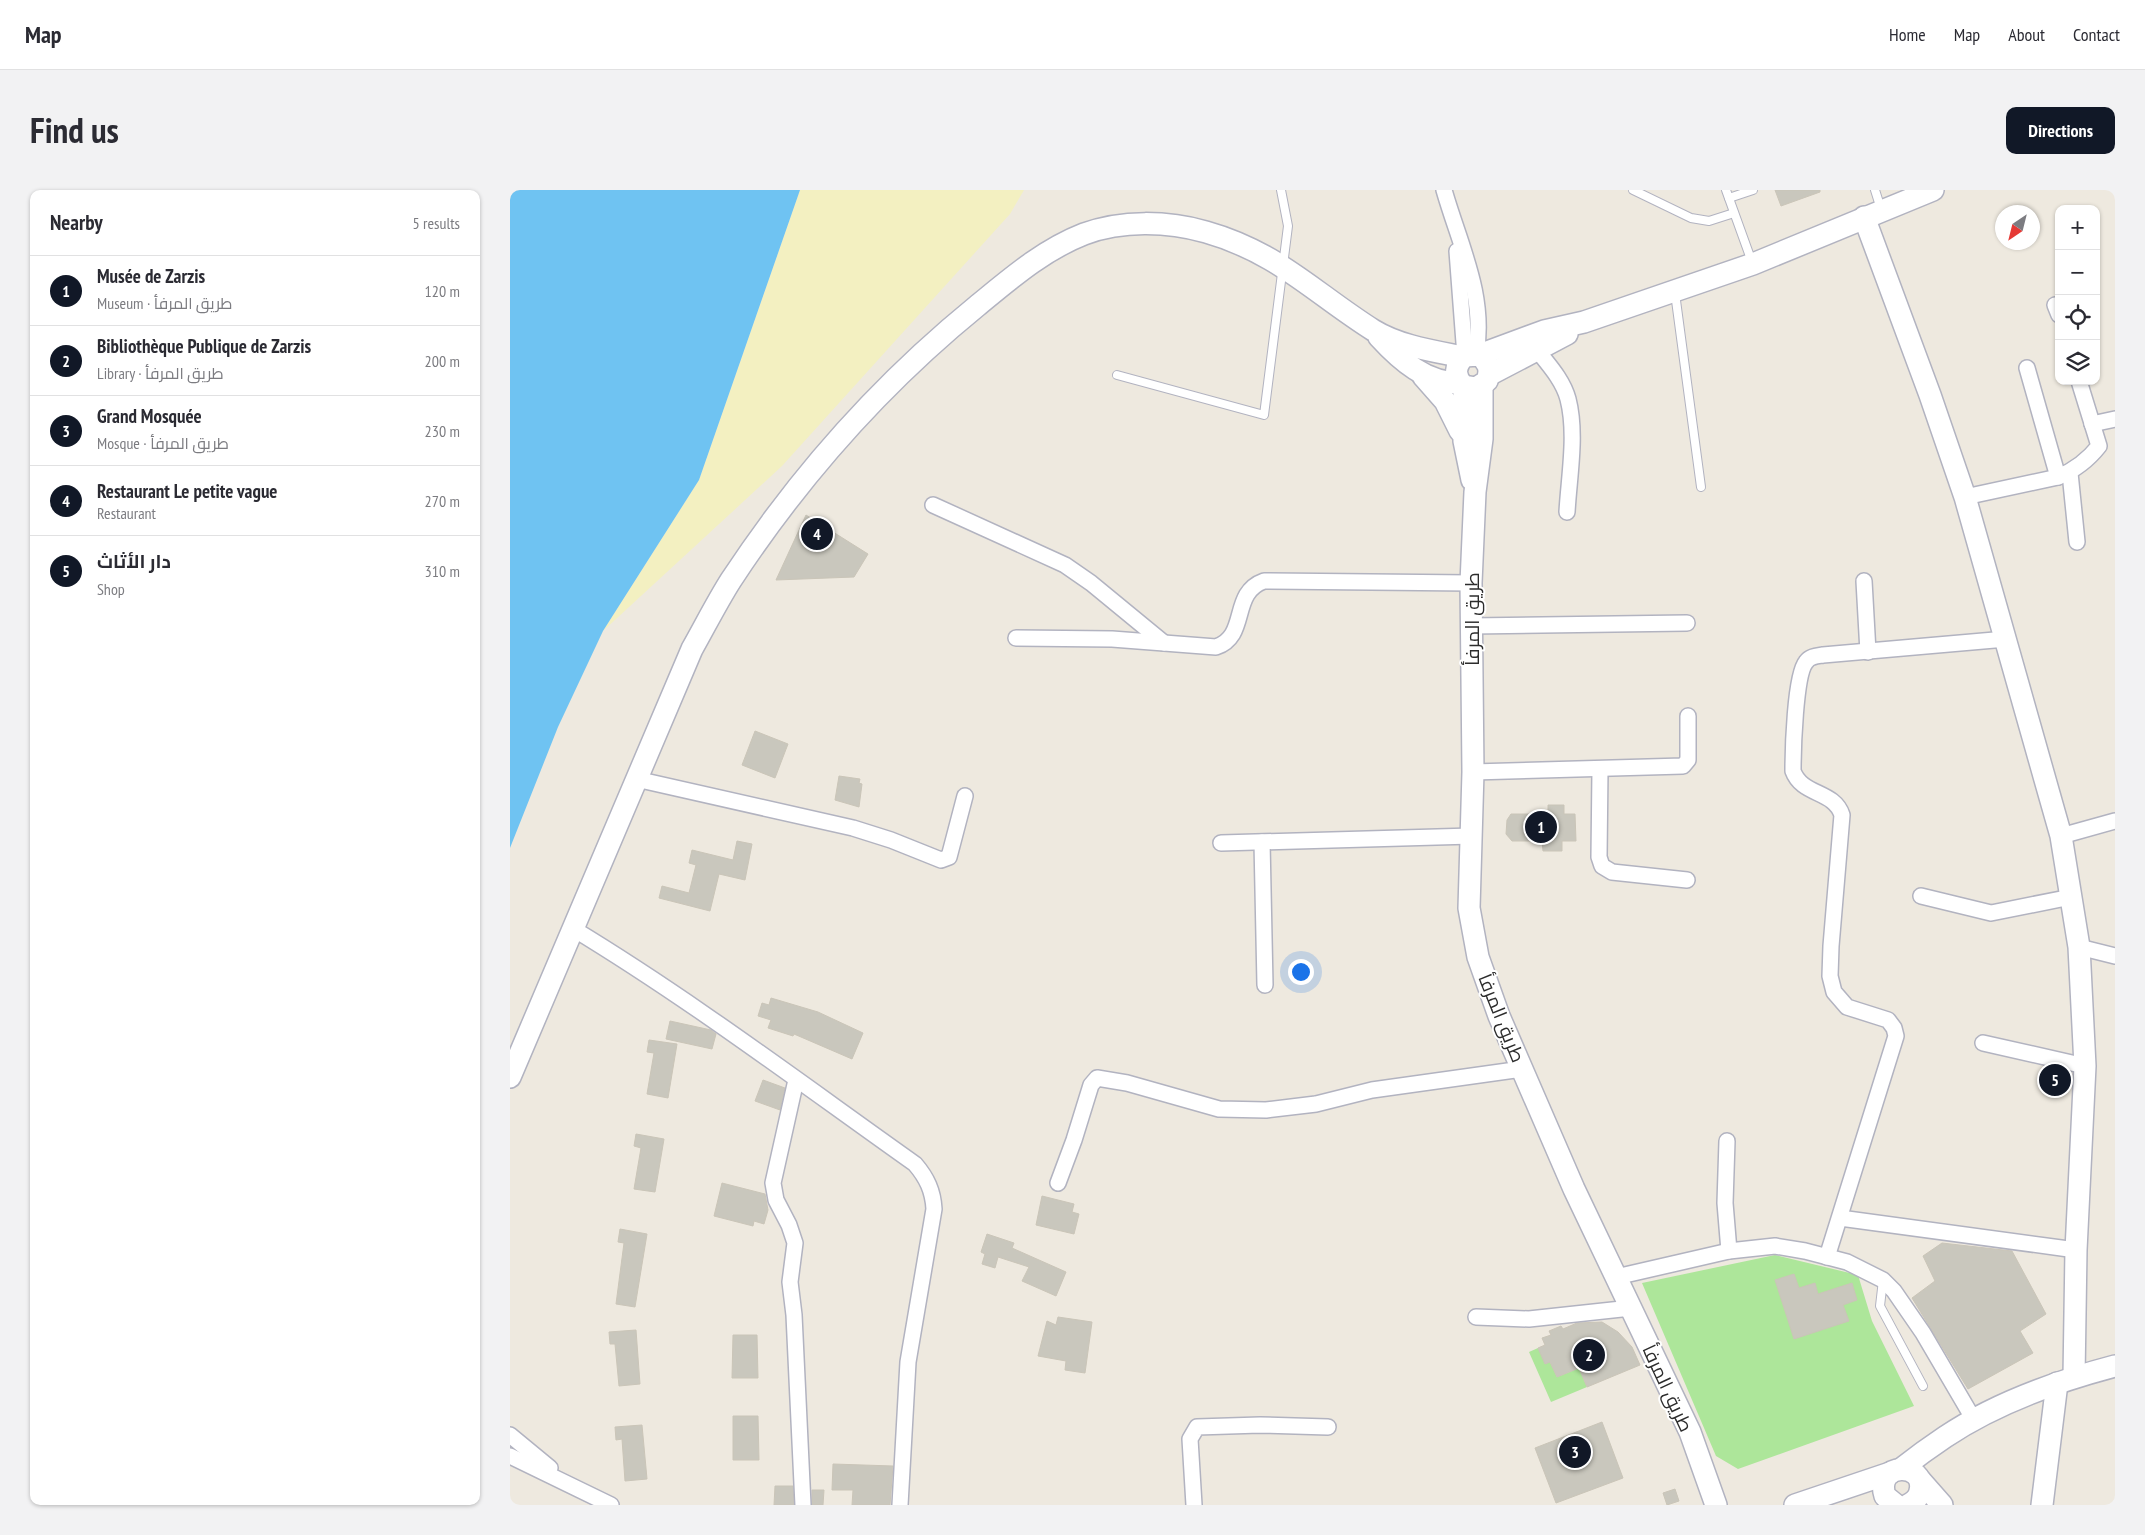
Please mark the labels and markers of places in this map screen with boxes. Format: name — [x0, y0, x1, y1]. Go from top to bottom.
pin: 4 — [801, 515, 833, 553]
pin: 1 — [1525, 808, 1557, 846]
pin: 5 — [2039, 1061, 2071, 1099]
pin: 2 — [1573, 1336, 1605, 1374]
pin: 3 — [1559, 1433, 1591, 1471]

